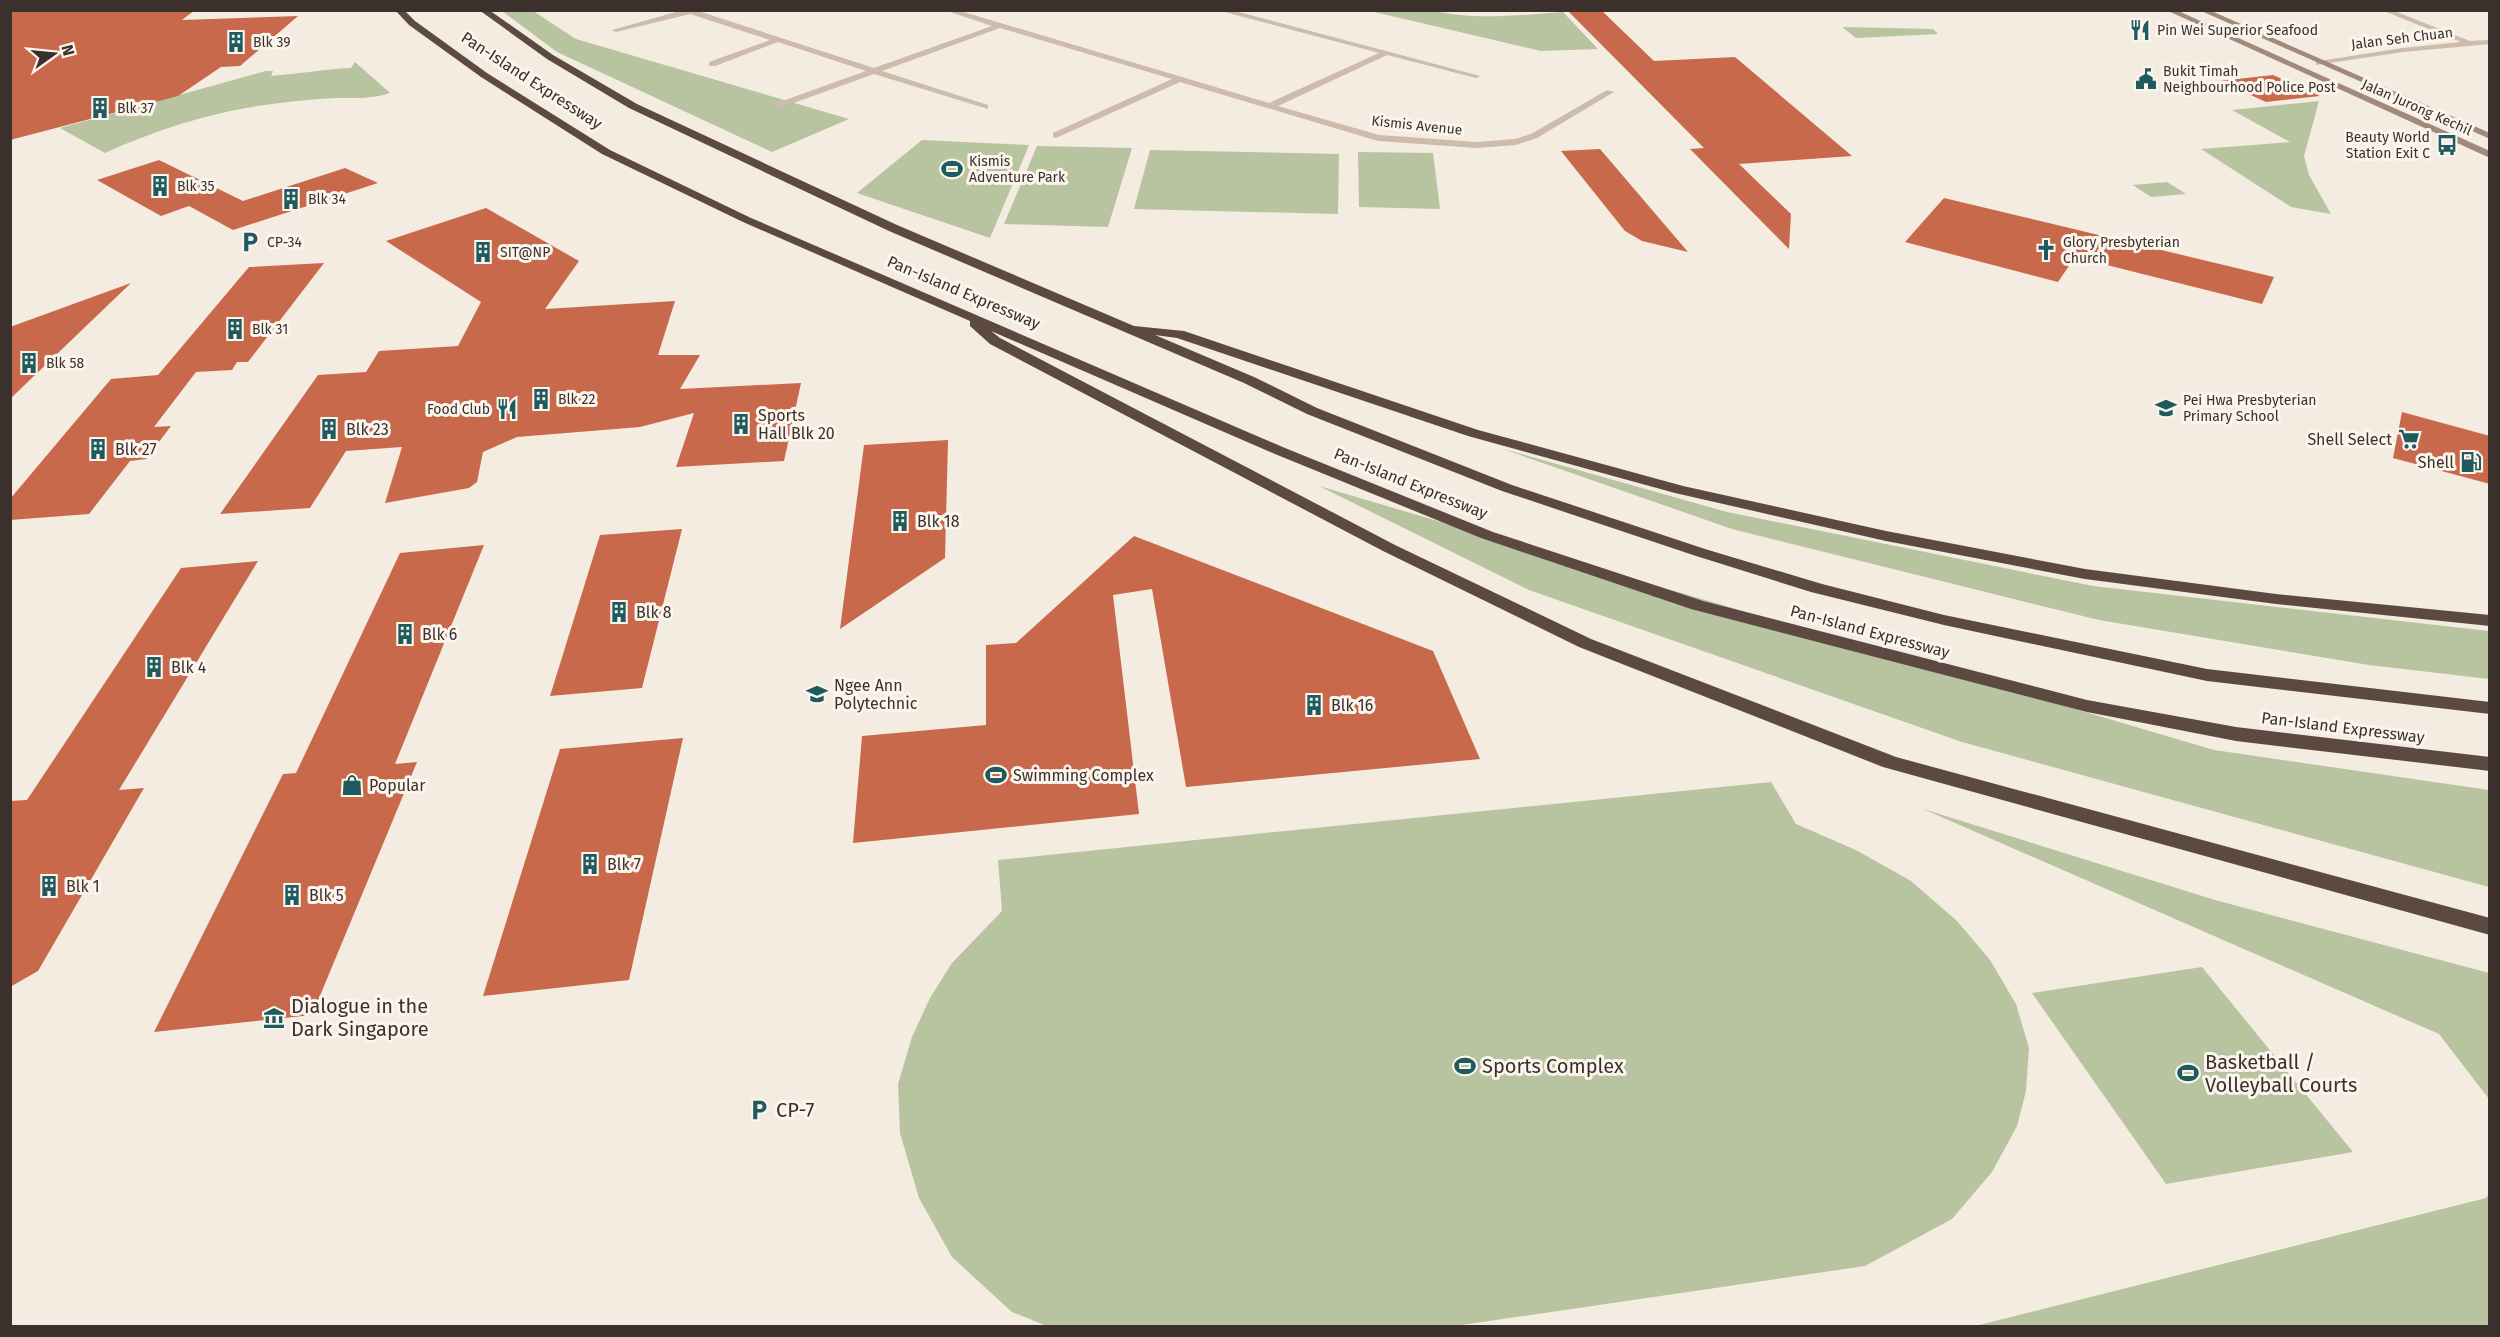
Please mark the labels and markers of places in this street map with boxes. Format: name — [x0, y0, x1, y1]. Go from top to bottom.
restaurant icon: Pin Wei Superior Seafood — [2128, 18, 2152, 42]
place label: Pin Wei Superior Seafood — [2157, 22, 2318, 39]
building icon: Blk 39 — [224, 30, 248, 54]
place label: Blk 39 — [253, 34, 291, 51]
place label: Bukit Timah Neighbourhood Police Post — [2163, 63, 2336, 96]
public building icon: Bukit Timah Neighbourhood Police Post — [2134, 67, 2158, 91]
building icon: Blk 37 — [88, 96, 112, 120]
place label: Blk 37 — [117, 100, 154, 117]
place label: Beauty World Station Exit C — [2345, 129, 2430, 162]
bus stop icon: Beauty World Station Exit C — [2435, 133, 2459, 157]
place label: Kismis Adventure Park — [969, 153, 1066, 186]
sports icon: Kismis Adventure Park — [940, 157, 964, 181]
building icon: Blk 35 — [148, 174, 172, 198]
place label: Blk 35 — [177, 178, 215, 195]
building icon: Blk 34 — [279, 187, 303, 211]
place label: Blk 34 — [308, 191, 346, 208]
parking icon: CP-34 — [238, 230, 262, 254]
place label: CP-34 — [267, 234, 302, 251]
place label: Glory Presbyterian Church — [2063, 234, 2180, 267]
church icon: Glory Presbyterian Church — [2034, 238, 2058, 262]
building icon: SIT@NP — [471, 240, 495, 264]
place label: SIT@NP — [500, 244, 550, 261]
building icon: Blk 31 — [223, 317, 247, 341]
place label: Blk 31 — [252, 321, 288, 338]
building icon: Blk 58 — [17, 351, 41, 375]
place label: Blk 58 — [46, 355, 85, 372]
building icon: Blk 22 — [529, 387, 553, 411]
place label: Blk 22 — [558, 391, 595, 408]
place label: Pei Hwa Presbyterian Primary School — [2183, 392, 2317, 425]
school or university icon: Pei Hwa Presbyterian Primary School — [2154, 396, 2178, 420]
restaurant icon: Food Club — [495, 397, 519, 421]
place label: Food Club — [427, 401, 490, 418]
place label: Sports Hall Blk 20 — [758, 406, 835, 443]
building icon: Sports Hall Blk 20 — [729, 412, 753, 436]
building icon: Blk 23 — [317, 417, 341, 441]
place label: Blk 23 — [346, 420, 389, 439]
supermarket icon: Shell Select — [2397, 427, 2421, 451]
place label: Shell Select — [2307, 430, 2392, 449]
building icon: Blk 27 — [86, 437, 110, 461]
place label: Blk 27 — [115, 440, 157, 459]
fuel station icon: Shell — [2459, 450, 2483, 474]
place label: Shell — [2418, 453, 2454, 472]
building icon: Blk 18 — [888, 509, 912, 533]
place label: Blk 18 — [917, 512, 960, 531]
building icon: Blk 8 — [607, 600, 631, 624]
place label: Blk 8 — [636, 603, 672, 622]
building icon: Blk 6 — [393, 622, 417, 646]
place label: Blk 6 — [422, 625, 457, 644]
building icon: Blk 4 — [142, 655, 166, 679]
place label: Blk 4 — [171, 658, 207, 677]
place label: Ngee Ann Polytechnic — [834, 676, 918, 713]
school or university icon: Ngee Ann Polytechnic — [805, 682, 829, 706]
building icon: Blk 16 — [1302, 693, 1326, 717]
place label: Blk 16 — [1331, 696, 1373, 715]
sports icon: Swimming Complex — [984, 763, 1008, 787]
place label: Swimming Complex — [1013, 766, 1154, 785]
shop icon: Popular — [340, 773, 364, 797]
place label: Popular — [369, 776, 426, 795]
building icon: Blk 7 — [578, 852, 602, 876]
place label: Blk 7 — [607, 855, 641, 874]
building icon: Blk 1 — [37, 874, 61, 898]
place label: Blk 1 — [66, 877, 100, 896]
building icon: Blk 5 — [280, 883, 304, 907]
place label: Blk 5 — [309, 886, 344, 905]
place label: Dialogue in the Dark Singapore — [291, 994, 429, 1041]
museum icon: Dialogue in the Dark Singapore — [262, 1006, 286, 1030]
place label: Basketball / Volleyball Courts — [2205, 1050, 2357, 1097]
sports icon: Sports Complex — [1453, 1054, 1477, 1078]
place label: Sports Complex — [1482, 1054, 1624, 1078]
sports icon: Basketball / Volleyball Courts — [2176, 1061, 2200, 1085]
parking icon: CP-7 — [747, 1098, 771, 1122]
place label: CP-7 — [776, 1098, 814, 1122]

